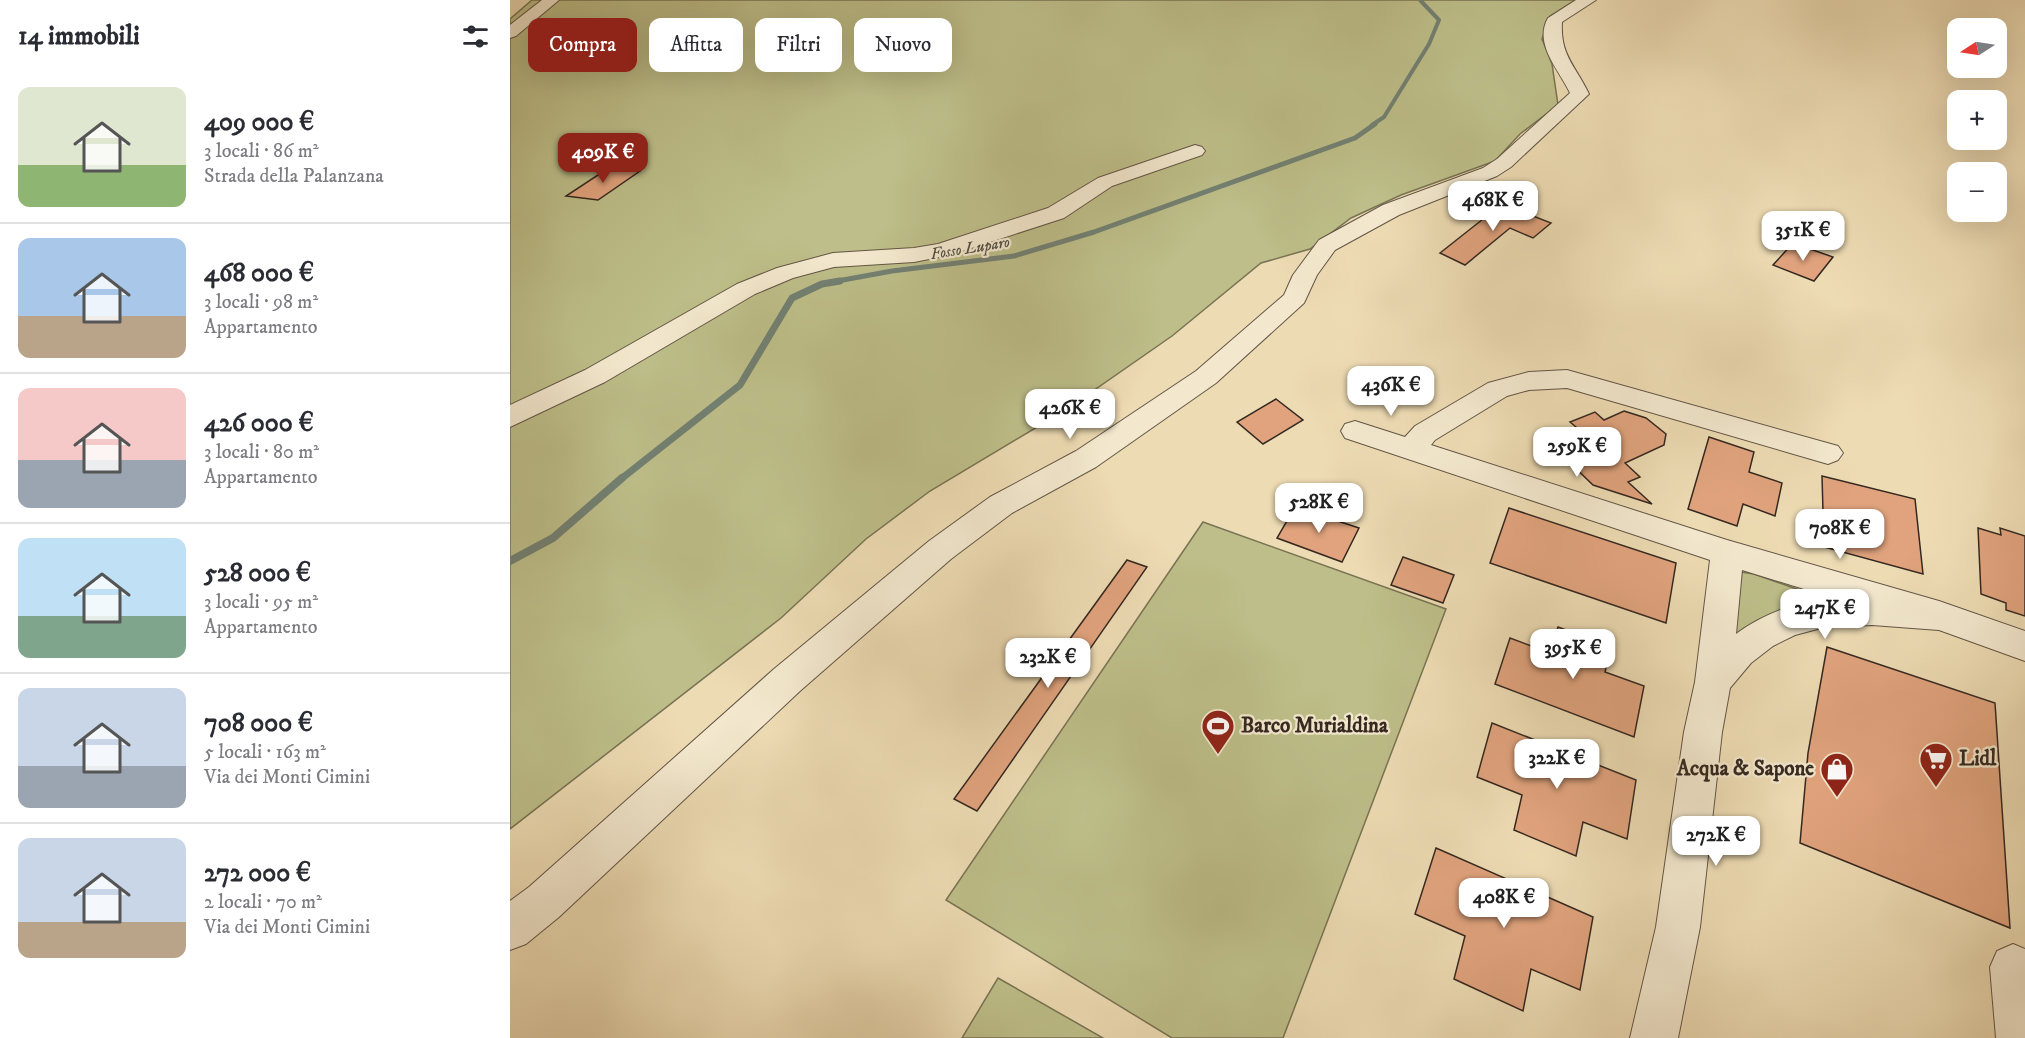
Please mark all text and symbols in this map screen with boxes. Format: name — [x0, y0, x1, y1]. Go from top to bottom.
chip: Compra — [528, 18, 637, 72]
chip: Affitta — [649, 18, 743, 72]
chip: Filtri — [755, 18, 842, 72]
chip: Nuovo — [854, 18, 952, 72]
north arrow — [1947, 18, 2007, 78]
map controls — [1947, 18, 2007, 222]
text: 14 immobili — [18, 20, 140, 53]
icon: filters — [459, 20, 492, 53]
button: + — [1947, 90, 2007, 150]
text: 409 000 € — [204, 106, 314, 139]
icon: home — [66, 111, 138, 183]
pin: 409K € — [554, 133, 652, 184]
text: 3 locali · 86 m² — [204, 139, 319, 164]
text: 409K € — [572, 140, 634, 165]
button: − — [1947, 162, 2007, 222]
text: Strada della Palanzana — [204, 164, 384, 189]
pin: 468K € — [1444, 181, 1542, 232]
text: 468K € — [1462, 188, 1524, 213]
pin: 351K € — [1754, 211, 1852, 262]
text: 351K € — [1776, 218, 1830, 243]
water label: Fosso Luparo — [929, 232, 1011, 264]
text: 468 000 € — [204, 257, 314, 290]
icon: home — [66, 262, 138, 334]
text: 3 locali · 98 m² — [204, 290, 318, 315]
text: Appartamento — [204, 315, 317, 340]
pin: 436K € — [1342, 366, 1440, 417]
text: 436K € — [1361, 373, 1421, 398]
pin: 426K € — [1021, 389, 1119, 440]
text: 426K € — [1039, 396, 1101, 421]
text: 426 000 € — [204, 407, 314, 440]
icon: home — [66, 412, 138, 484]
pin: 259K € — [1528, 427, 1626, 478]
text: 259K € — [1547, 434, 1607, 459]
text: 3 locali · 80 m² — [204, 440, 319, 465]
text: Appartamento — [204, 465, 317, 490]
pin: 528K € — [1270, 483, 1368, 534]
text: 528K € — [1289, 490, 1349, 515]
pin: 708K € — [1791, 509, 1889, 560]
text: 708K € — [1809, 516, 1871, 541]
text: 528 000 € — [204, 557, 311, 590]
icon: home — [66, 562, 138, 634]
pin: 247K € — [1776, 589, 1874, 640]
text: 3 locali · 95 m² — [204, 590, 318, 615]
text: 247K € — [1794, 596, 1856, 621]
text: Appartamento — [204, 615, 317, 640]
pin: 395K € — [1524, 629, 1622, 680]
text: 395K € — [1544, 636, 1602, 661]
pin: 232K € — [999, 638, 1097, 689]
text: 232K € — [1019, 645, 1077, 670]
text: 708 000 € — [204, 707, 313, 740]
sports icon: Barco Murialdina — [1200, 708, 1236, 755]
icon: home — [66, 712, 138, 784]
place label: Barco Murialdina — [1241, 713, 1389, 739]
pin: 322K € — [1508, 739, 1606, 790]
text: 5 locali · 163 m² — [204, 740, 326, 765]
supermarket icon: Lidl — [1918, 741, 1954, 788]
text: 322K € — [1528, 746, 1586, 771]
place label: Lidl — [1959, 746, 1997, 772]
shop icon: Acqua & Sapone — [1819, 751, 1855, 798]
place label: Acqua & Sapone — [1676, 756, 1814, 782]
text: Via dei Monti Cimini — [204, 765, 370, 790]
pin: 272K € — [1667, 816, 1765, 867]
text: 272K € — [1686, 823, 1746, 848]
text: 272 000 € — [204, 857, 311, 890]
icon: home — [66, 862, 138, 934]
pin: 408K € — [1455, 878, 1553, 929]
text: 408K € — [1473, 885, 1535, 910]
text: 2 locali · 70 m² — [204, 890, 322, 915]
text: Via dei Monti Cimini — [204, 915, 370, 940]

